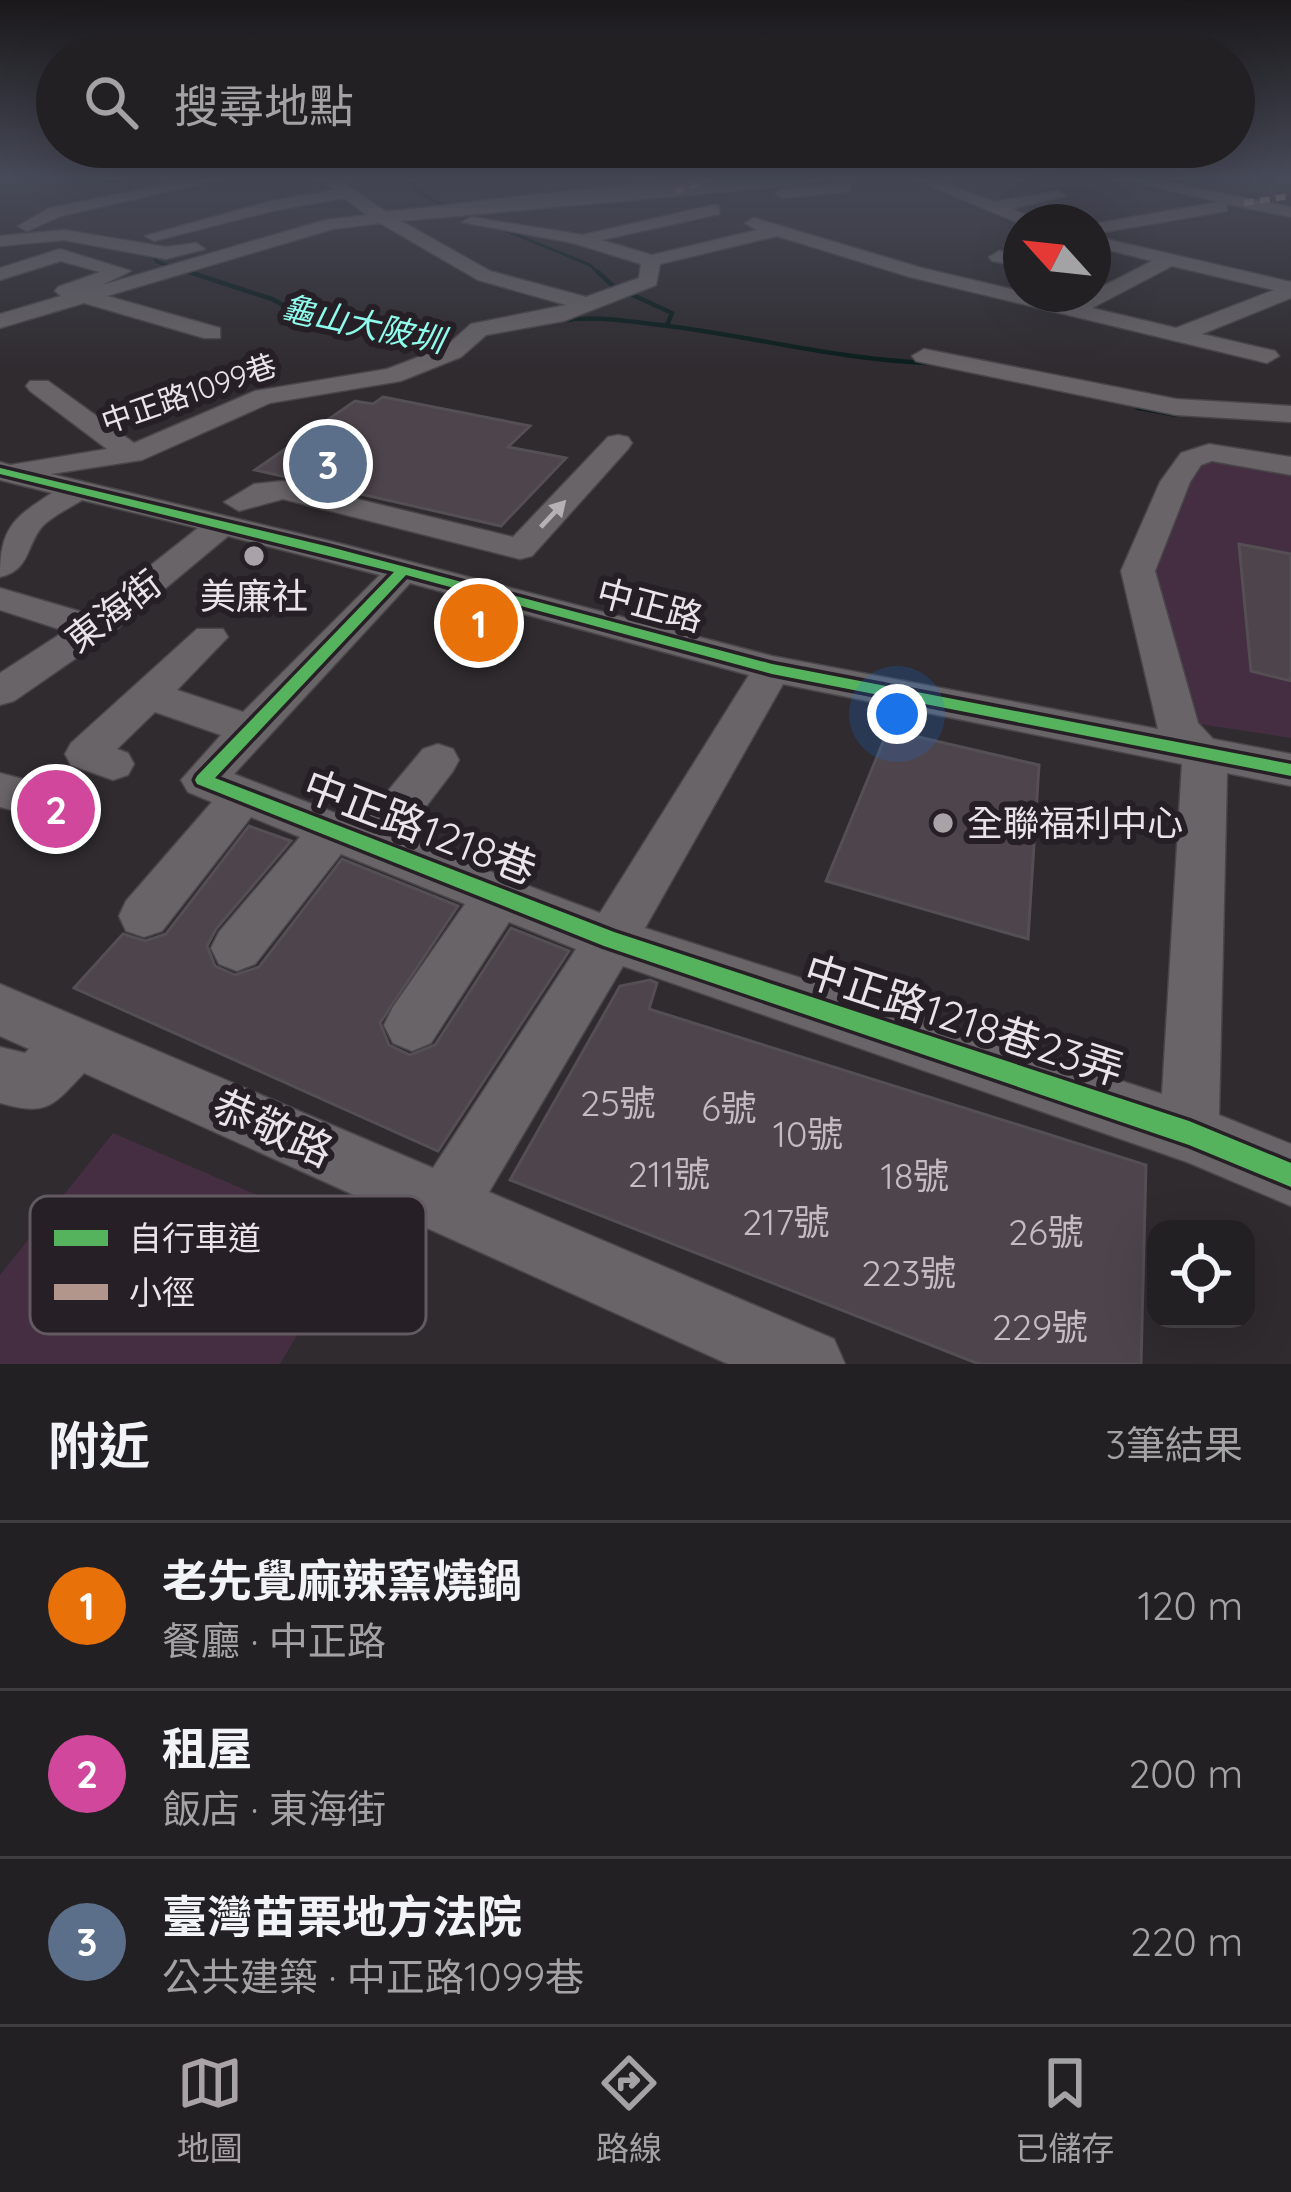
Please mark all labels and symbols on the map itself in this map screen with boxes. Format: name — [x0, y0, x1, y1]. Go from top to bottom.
north arrow — [1003, 204, 1111, 312]
water label: 龜山大陂圳 — [278, 286, 452, 362]
street label: 中正路1099巷 — [96, 345, 281, 441]
pin: 3 — [289, 419, 367, 509]
one-way arrow — [539, 499, 566, 528]
marker: 美廉社 — [241, 543, 267, 569]
street label: 東海街 — [56, 560, 169, 661]
street label: 中正路 — [592, 569, 708, 640]
place label: 美廉社 — [200, 573, 308, 618]
pin: 1 — [440, 578, 518, 668]
your location — [867, 684, 927, 744]
street label: 中正路1218巷 — [296, 758, 544, 895]
pin: 2 — [17, 764, 95, 854]
place label: 全聯福利中心 — [967, 800, 1183, 845]
marker: 全聯福利中心 — [930, 810, 956, 836]
street label: 中正路1218巷23弄 — [798, 943, 1130, 1096]
street label: 恭敬路 — [205, 1078, 342, 1177]
house number: 25號 — [580, 1080, 656, 1125]
house number: 6號 — [701, 1085, 757, 1130]
house number: 10號 — [773, 1111, 843, 1156]
house number: 211號 — [628, 1151, 710, 1196]
house number: 18號 — [881, 1153, 949, 1198]
legend — [30, 1196, 426, 1334]
house number: 217號 — [742, 1199, 830, 1244]
house number: 26號 — [1008, 1209, 1084, 1254]
text: 自行車道 — [129, 1217, 261, 1258]
house number: 223號 — [862, 1250, 956, 1295]
text: 小徑 — [129, 1271, 195, 1312]
house number: 229號 — [992, 1304, 1088, 1349]

